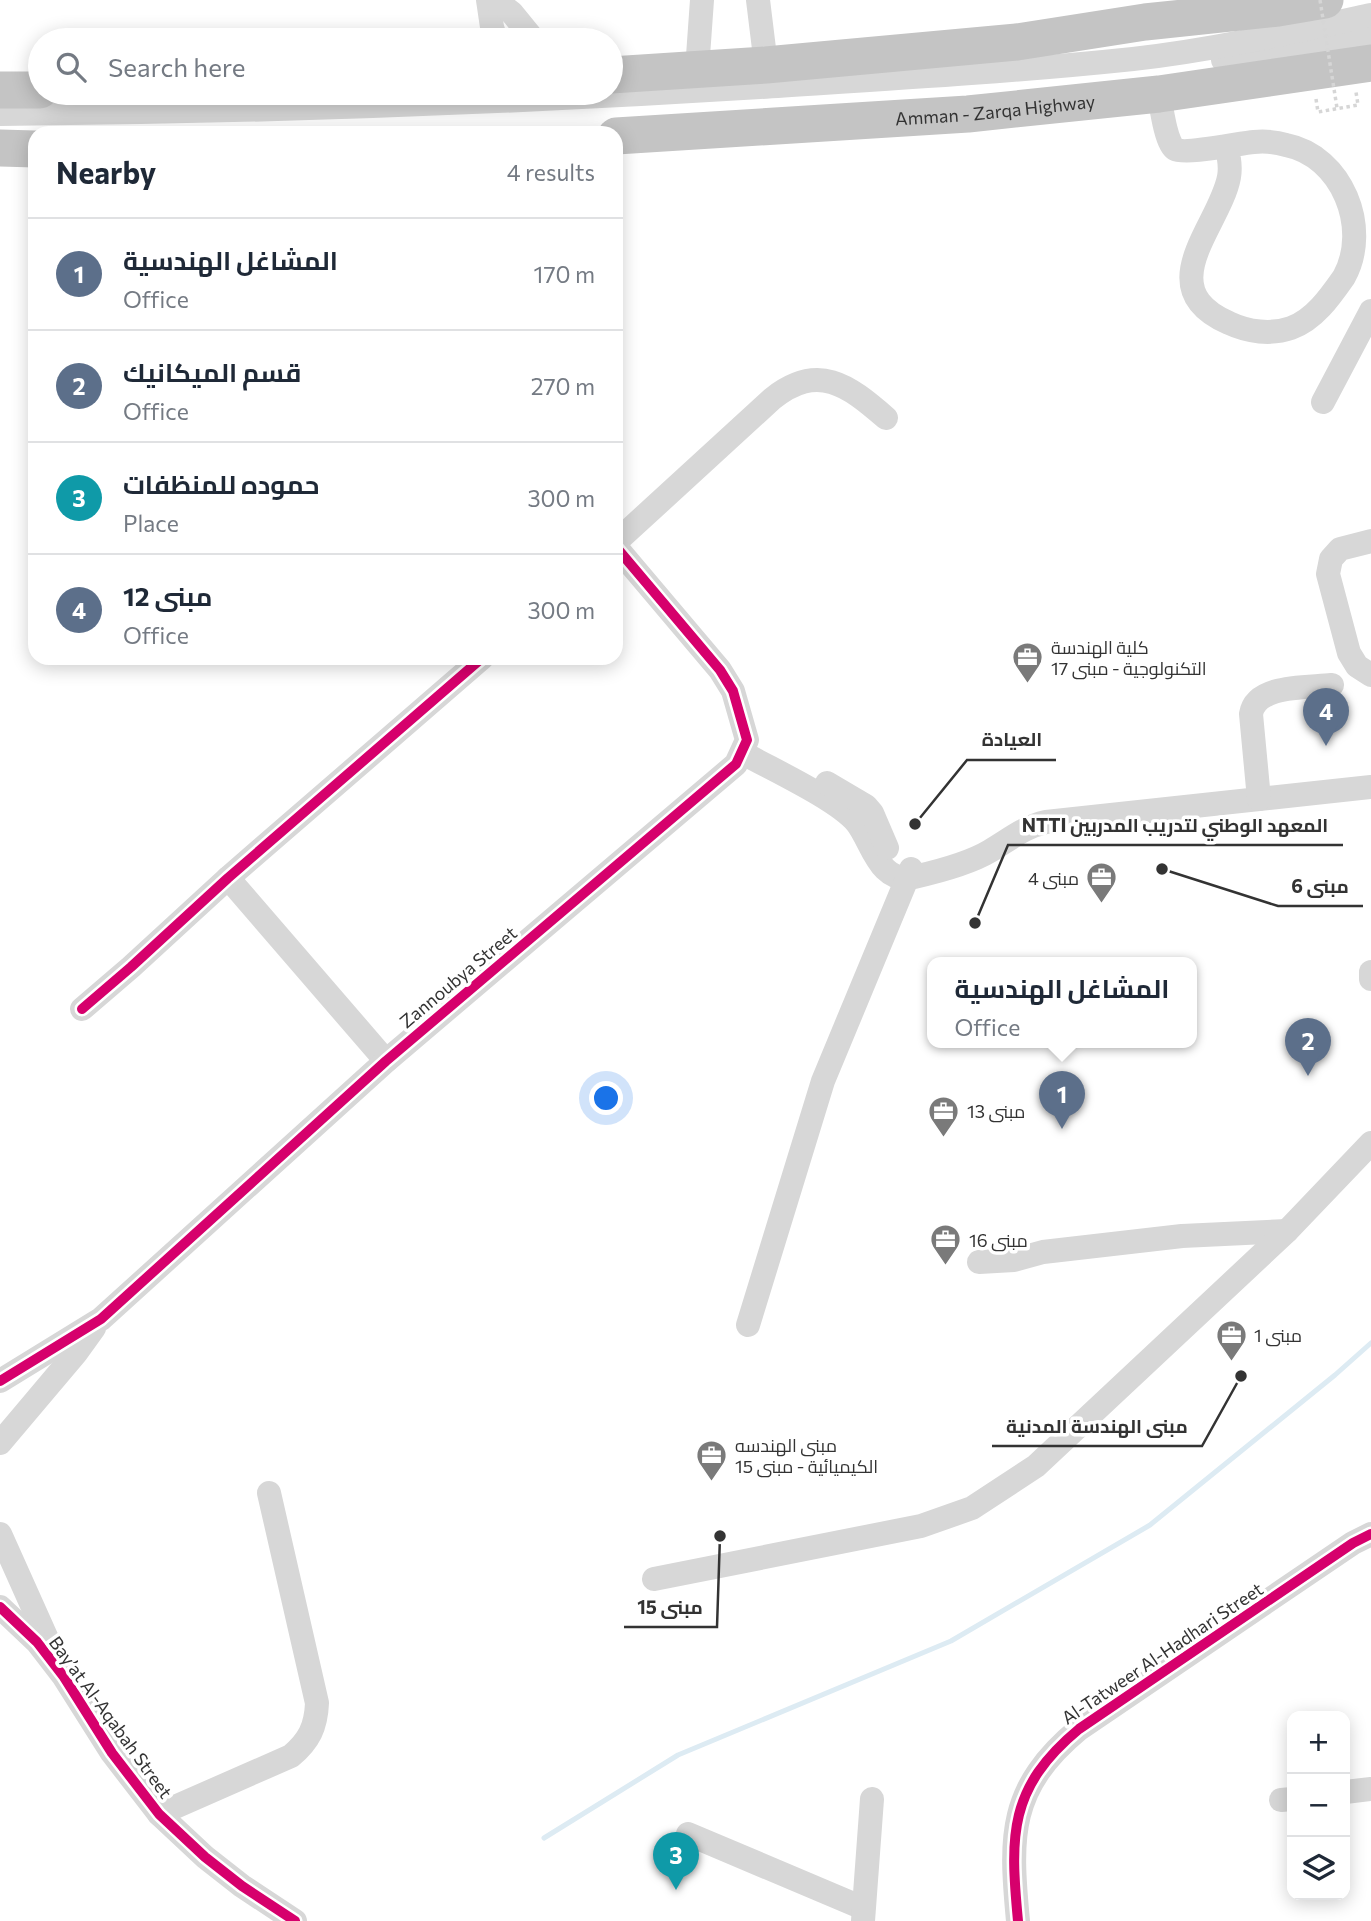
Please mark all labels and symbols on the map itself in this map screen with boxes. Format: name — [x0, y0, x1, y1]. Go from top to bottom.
street label: Amman - Zarqa Highway — [894, 90, 1096, 130]
place label: كلية الهندسة التكنولوجية - مبنى 17 — [1051, 636, 1207, 680]
office icon: كلية الهندسة التكنولوجية - مبنى 17 — [1011, 640, 1045, 684]
pin: 4 — [1303, 688, 1349, 746]
callout: العيادة — [967, 720, 1056, 760]
text: العيادة — [982, 727, 1042, 750]
callout: NTTI المعهد الوطني لتدريب المدربين — [1008, 805, 1343, 845]
text: NTTI المعهد الوطني لتدريب المدربين — [1022, 813, 1328, 841]
office icon: مبنى 4 — [1085, 861, 1119, 905]
callout: مبنى 6 — [1278, 866, 1363, 906]
place label: مبنى 4 — [1028, 867, 1079, 890]
text: مبنى 6 — [1291, 874, 1349, 898]
street label: Zannoubya Street — [395, 922, 521, 1032]
pin: 2 — [1285, 1018, 1331, 1076]
pin: 1 — [1039, 1071, 1085, 1129]
your location — [589, 1081, 623, 1115]
office icon: مبنى 13 — [927, 1094, 961, 1138]
place label: مبنى 13 — [967, 1100, 1025, 1123]
office icon: مبنى 16 — [929, 1223, 963, 1267]
place label: مبنى 16 — [969, 1229, 1028, 1252]
office icon: مبنى 1 — [1214, 1318, 1248, 1362]
place label: مبنى 1 — [1254, 1324, 1302, 1347]
callout: مبنى الهندسة المدنية — [992, 1406, 1202, 1446]
text: مبنى الهندسة المدنية — [1006, 1414, 1188, 1438]
place label: مبنى الهندسه الكيميائية - مبنى 15 — [735, 1434, 878, 1478]
office icon: مبنى الهندسه الكيميائية - مبنى 15 — [695, 1438, 729, 1482]
street label: Al-Tatweer Al-Hadhari Street — [1057, 1577, 1267, 1729]
callout: مبنى 15 — [624, 1587, 717, 1627]
text: مبنى 15 — [637, 1595, 703, 1619]
street label: Bay’at Al-Aqabah Street — [45, 1632, 177, 1802]
pin: 3 — [653, 1832, 699, 1890]

